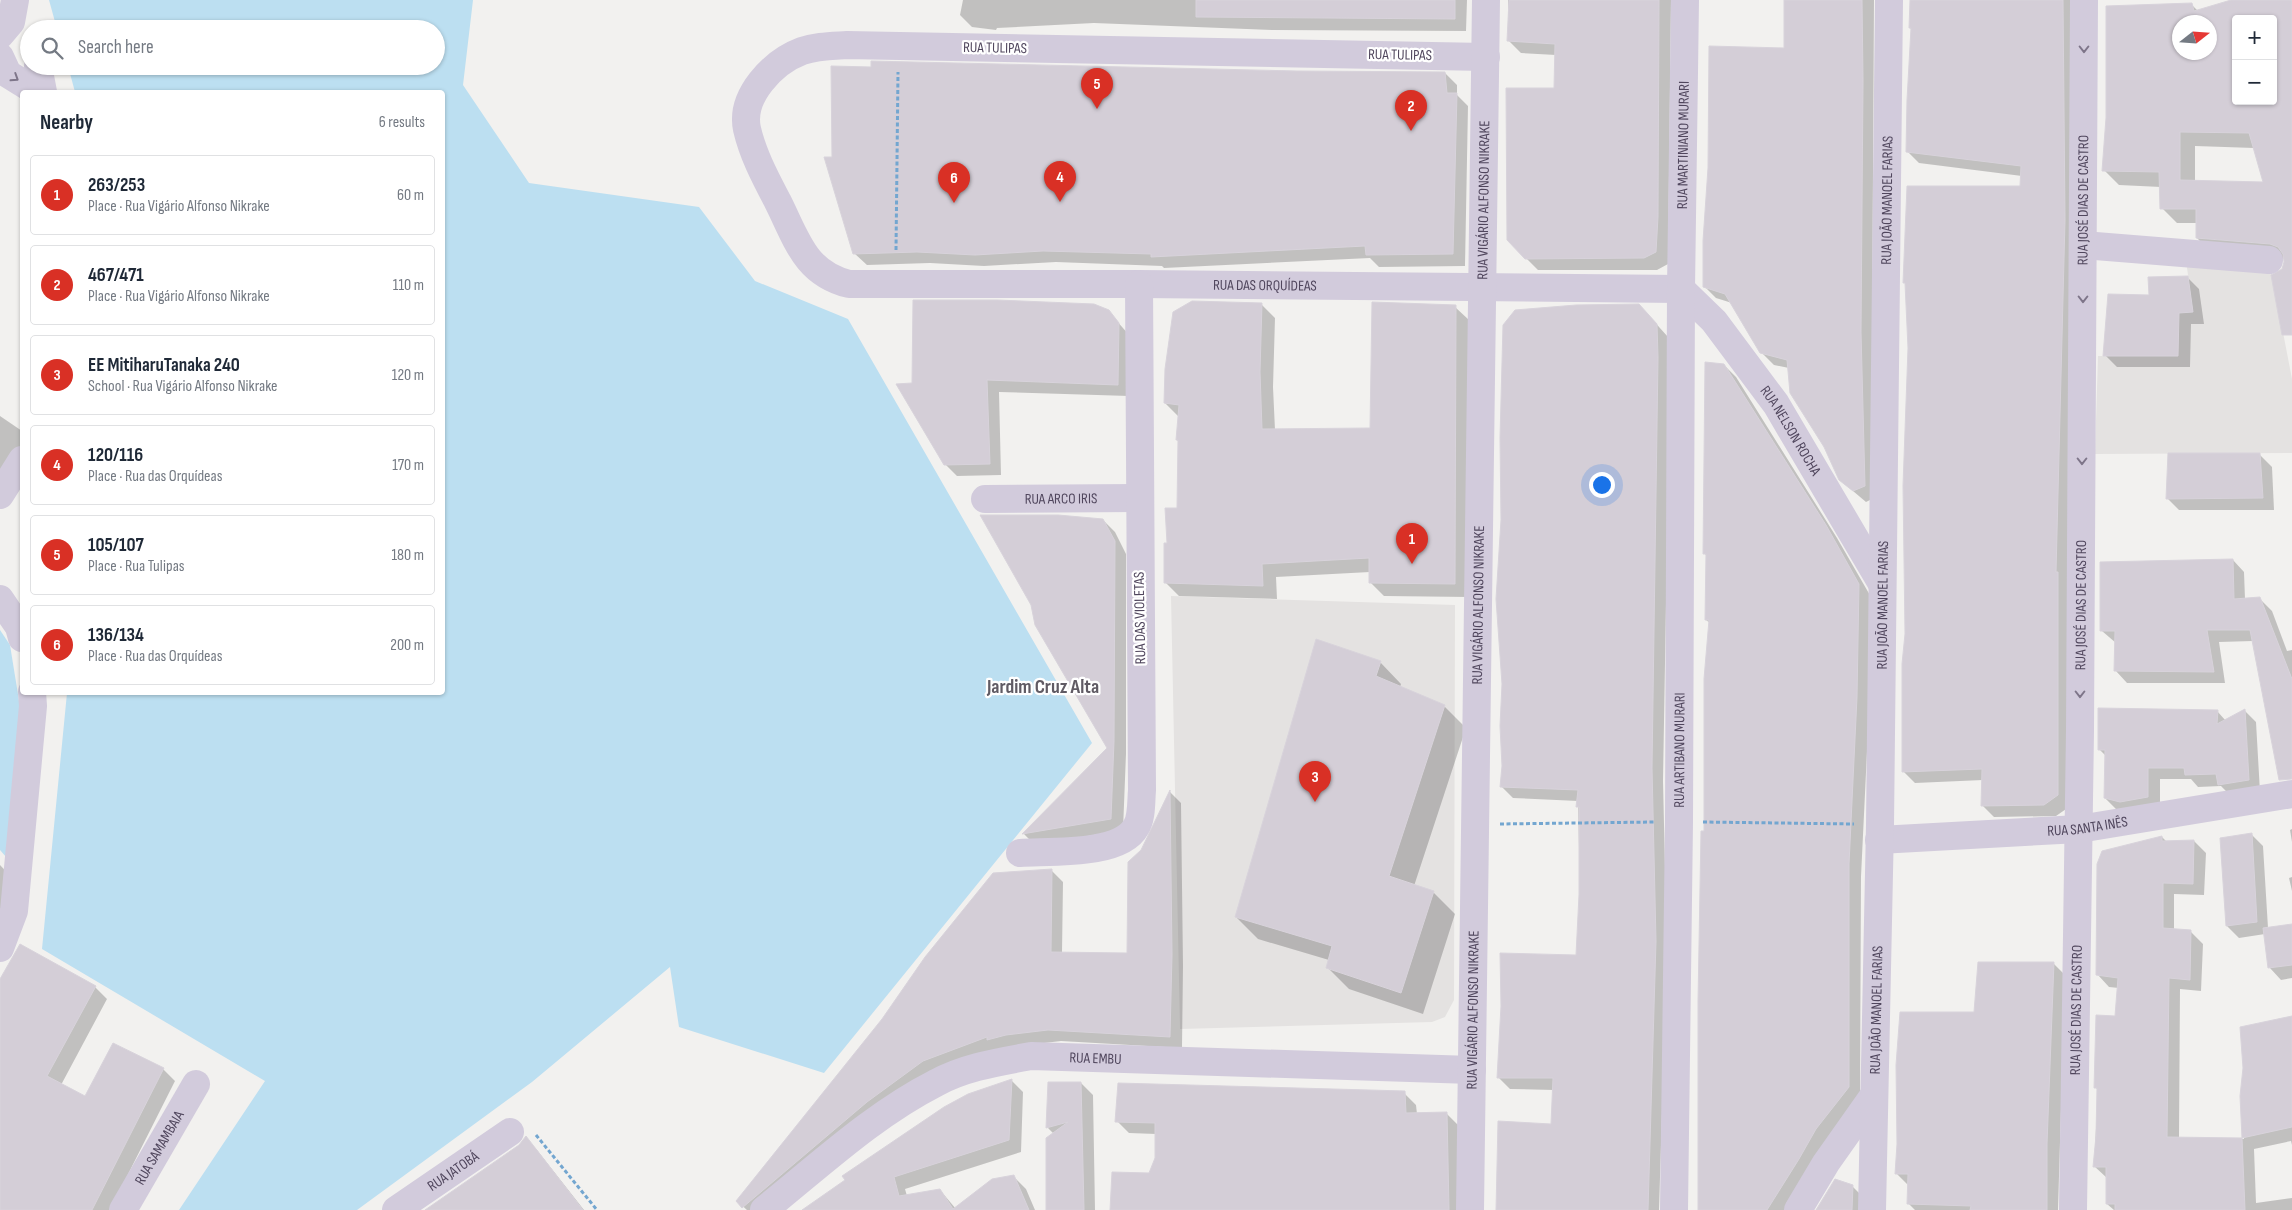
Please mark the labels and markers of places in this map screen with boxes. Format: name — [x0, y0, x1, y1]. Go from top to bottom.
pin: 5 — [1081, 68, 1113, 109]
pin: 2 — [1395, 90, 1427, 131]
pin: 4 — [1044, 161, 1076, 202]
pin: 6 — [938, 162, 970, 203]
pin: 1 — [1396, 523, 1428, 564]
pin: 3 — [1299, 761, 1331, 802]

